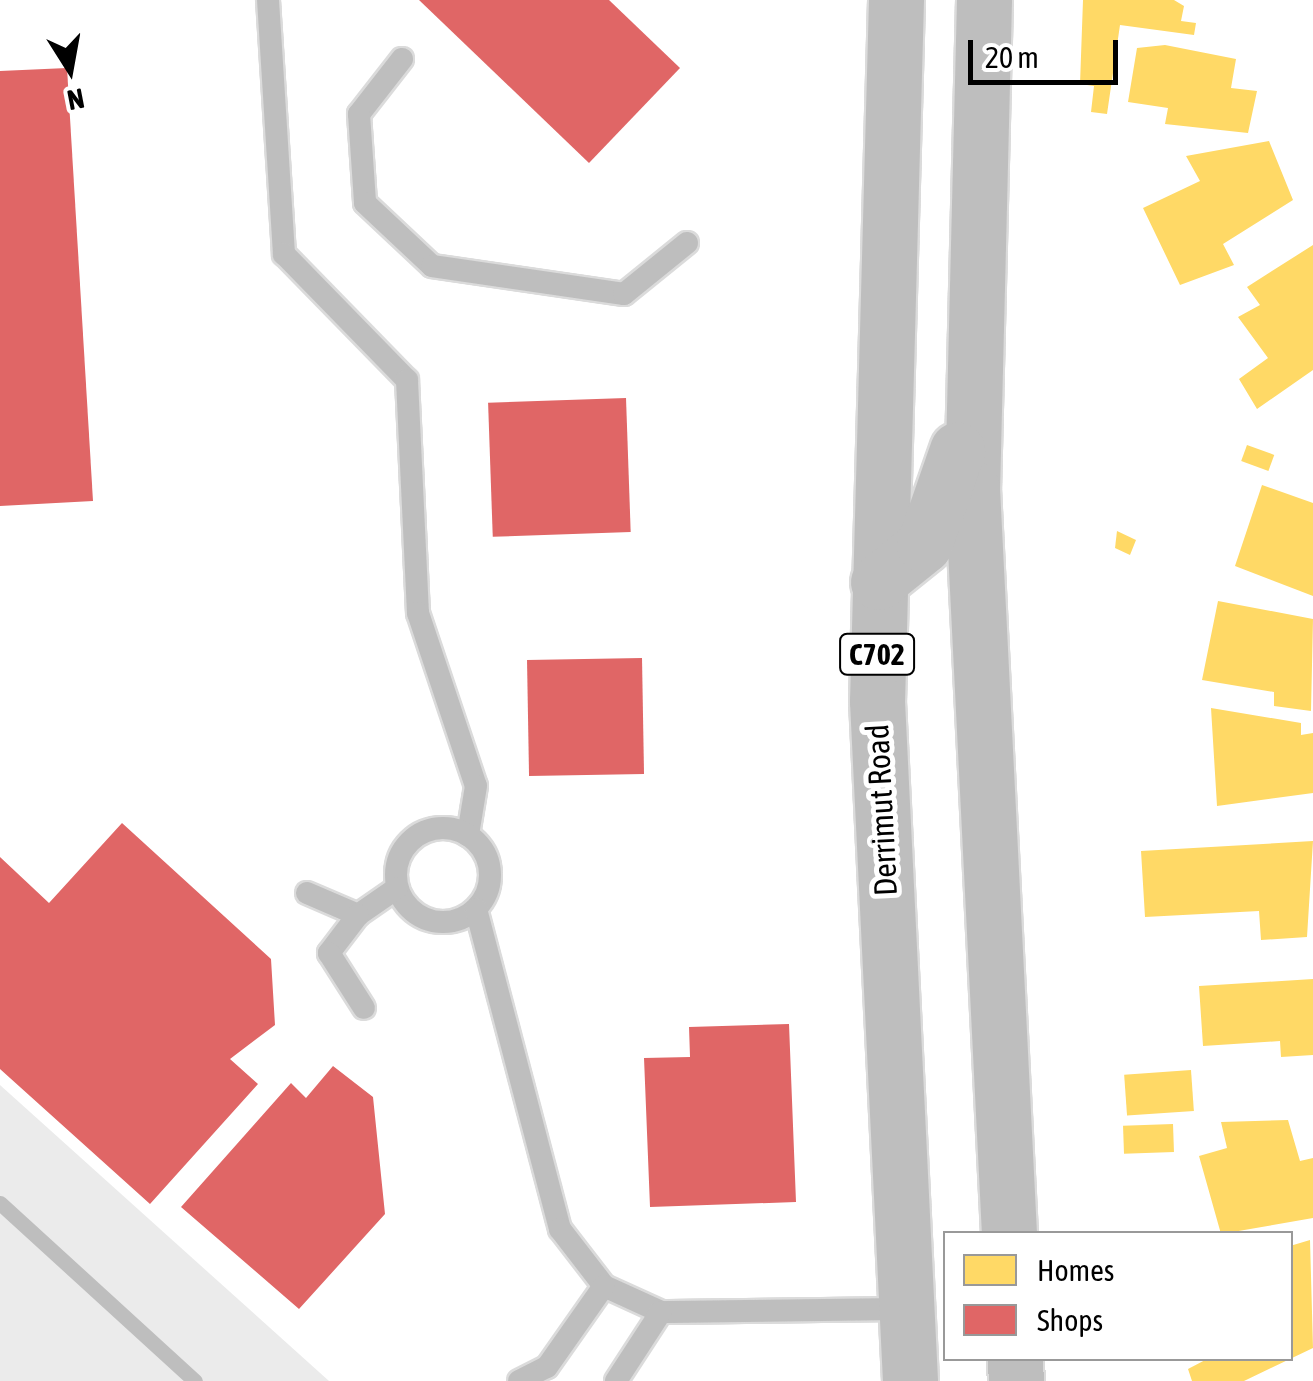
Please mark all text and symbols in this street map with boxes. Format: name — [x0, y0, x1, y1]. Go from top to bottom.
north arrow — [20, 20, 120, 120]
scale bar — [973, 20, 1123, 82]
text: 20 m — [985, 40, 1039, 74]
text: N — [65, 82, 87, 117]
road number: C702 — [837, 629, 917, 679]
street label: Derrimut Road — [858, 723, 906, 897]
legend — [943, 1231, 1293, 1361]
text: Homes — [1037, 1253, 1114, 1287]
text: Shops — [1037, 1303, 1103, 1337]

